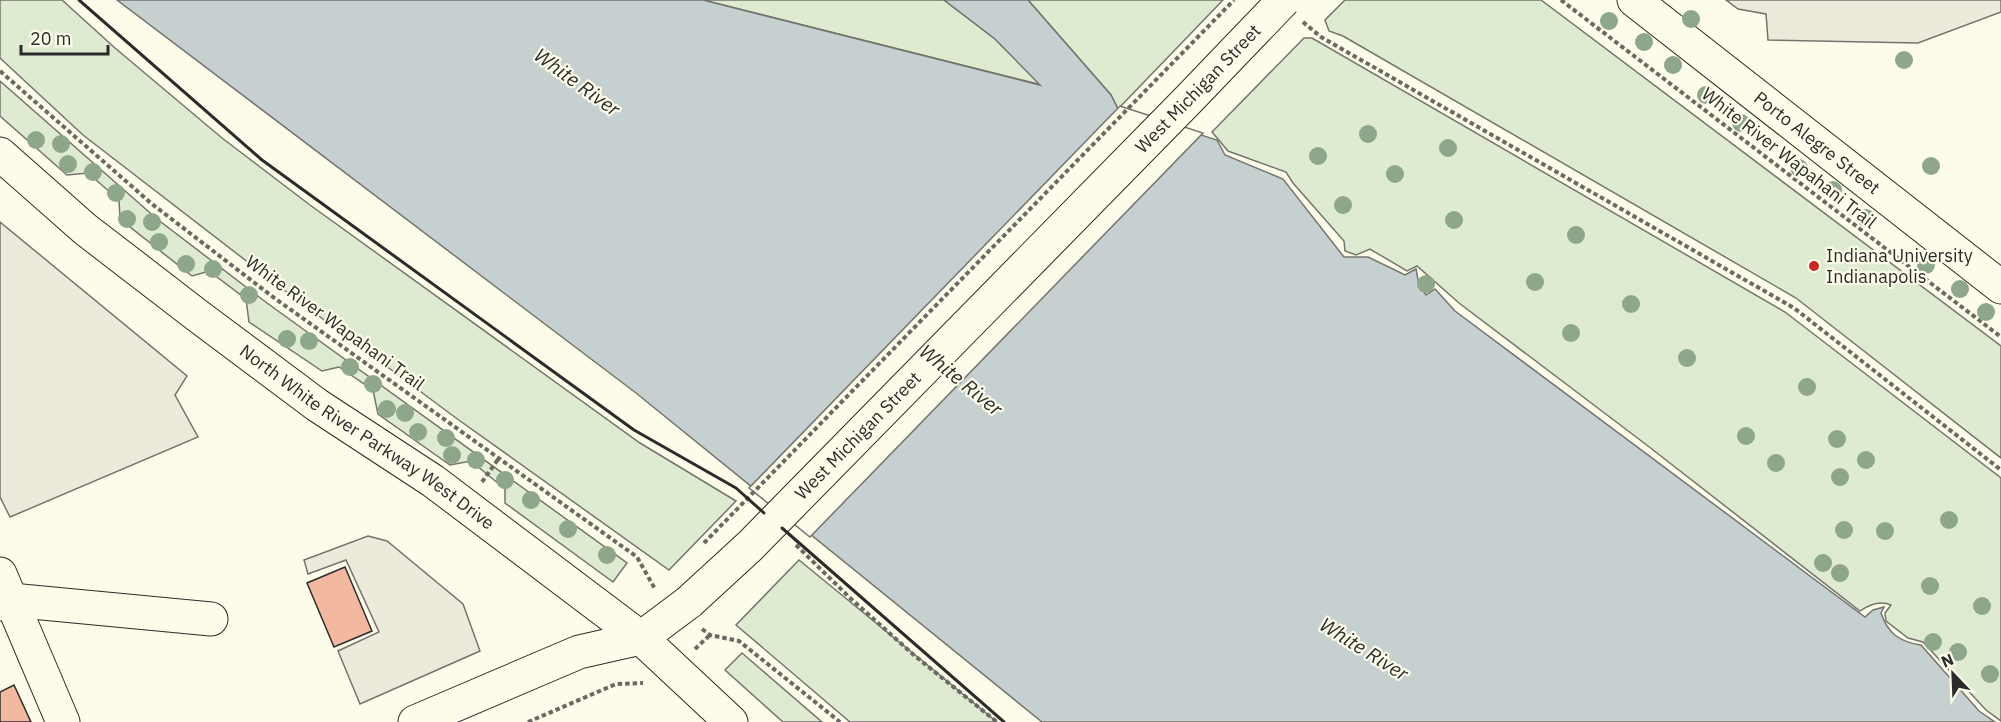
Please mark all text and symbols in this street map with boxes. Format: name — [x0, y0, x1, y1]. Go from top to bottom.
scale bar — [21, 18, 108, 56]
street label: West Michigan Street — [1130, 19, 1266, 158]
text: 20 m — [30, 27, 72, 50]
water label: White River — [529, 41, 626, 122]
street label: White River Wapahani Trail — [1697, 82, 1882, 233]
street label: Porto Alegre Street — [1749, 86, 1885, 199]
place label: Indiana University Indianapolis — [1826, 244, 1973, 288]
street label: White River Wapahani Trail — [241, 250, 429, 395]
marker: Indiana University Indianapolis — [1807, 259, 1821, 273]
water label: White River — [914, 338, 1009, 422]
street label: North White River Parkway West Drive — [235, 339, 499, 534]
street label: West Michigan Street — [790, 367, 926, 505]
water label: White River — [1315, 611, 1414, 687]
north arrow — [1923, 644, 1983, 704]
text: N — [1938, 649, 1956, 672]

